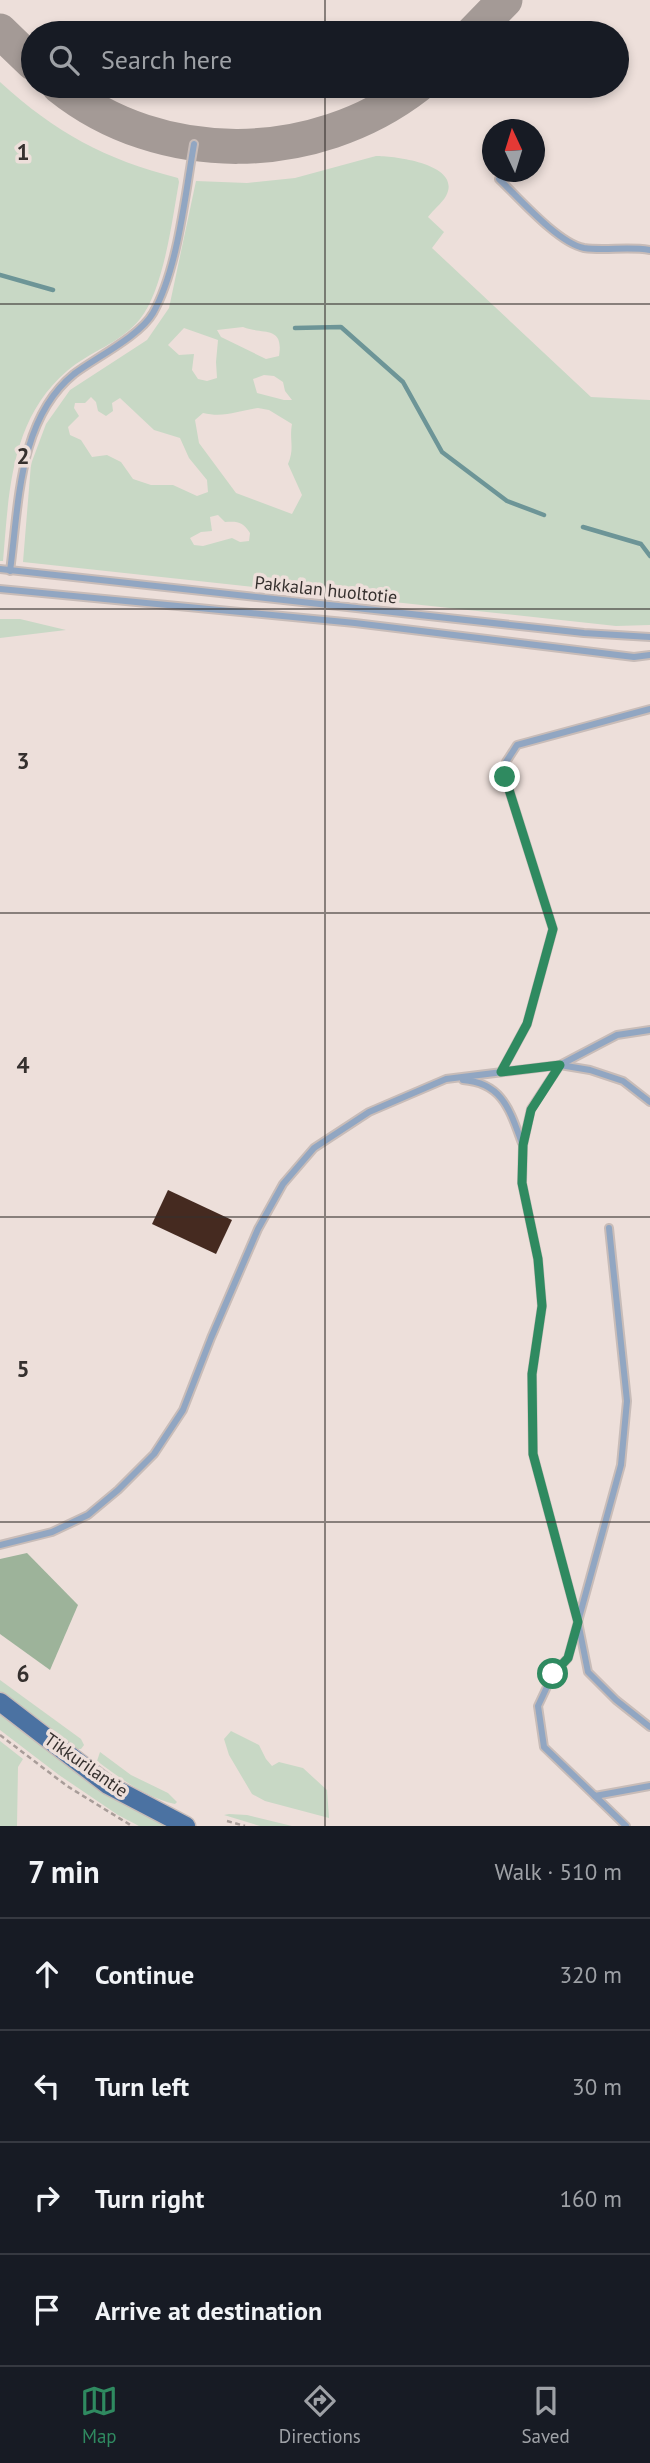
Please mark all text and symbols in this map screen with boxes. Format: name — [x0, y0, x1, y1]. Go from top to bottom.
search box — [21, 21, 629, 98]
icon: search — [45, 41, 83, 79]
text: Search here — [101, 43, 232, 76]
north arrow — [482, 119, 545, 182]
text: 1 — [16, 137, 30, 166]
text: 2 — [16, 441, 30, 470]
street label: Pakkalan huoltotie — [254, 571, 399, 608]
text: 3 — [16, 746, 30, 775]
route end — [489, 761, 520, 792]
text: 4 — [16, 1050, 30, 1079]
text: 5 — [16, 1354, 30, 1383]
route start — [537, 1658, 568, 1689]
text: 6 — [16, 1659, 30, 1688]
street label: Tikkurilantie — [40, 1727, 133, 1802]
text: 7 min — [28, 1852, 100, 1891]
text: Walk · 510 m — [495, 1857, 622, 1886]
icon: ahead — [28, 1955, 66, 1993]
text: Continue — [95, 1958, 194, 1991]
text: 320 m — [560, 1960, 622, 1989]
icon: left — [28, 2067, 66, 2105]
text: Turn left — [95, 2070, 189, 2103]
text: 30 m — [572, 2072, 622, 2101]
icon: right — [28, 2179, 66, 2217]
text: Turn right — [95, 2182, 204, 2215]
text: 160 m — [560, 2184, 622, 2213]
icon: arrive — [28, 2291, 66, 2329]
text: Arrive at destination — [95, 2294, 322, 2327]
tab: Map — [80, 2382, 118, 2448]
tab: Directions — [279, 2382, 361, 2448]
tab: Saved — [521, 2382, 570, 2448]

